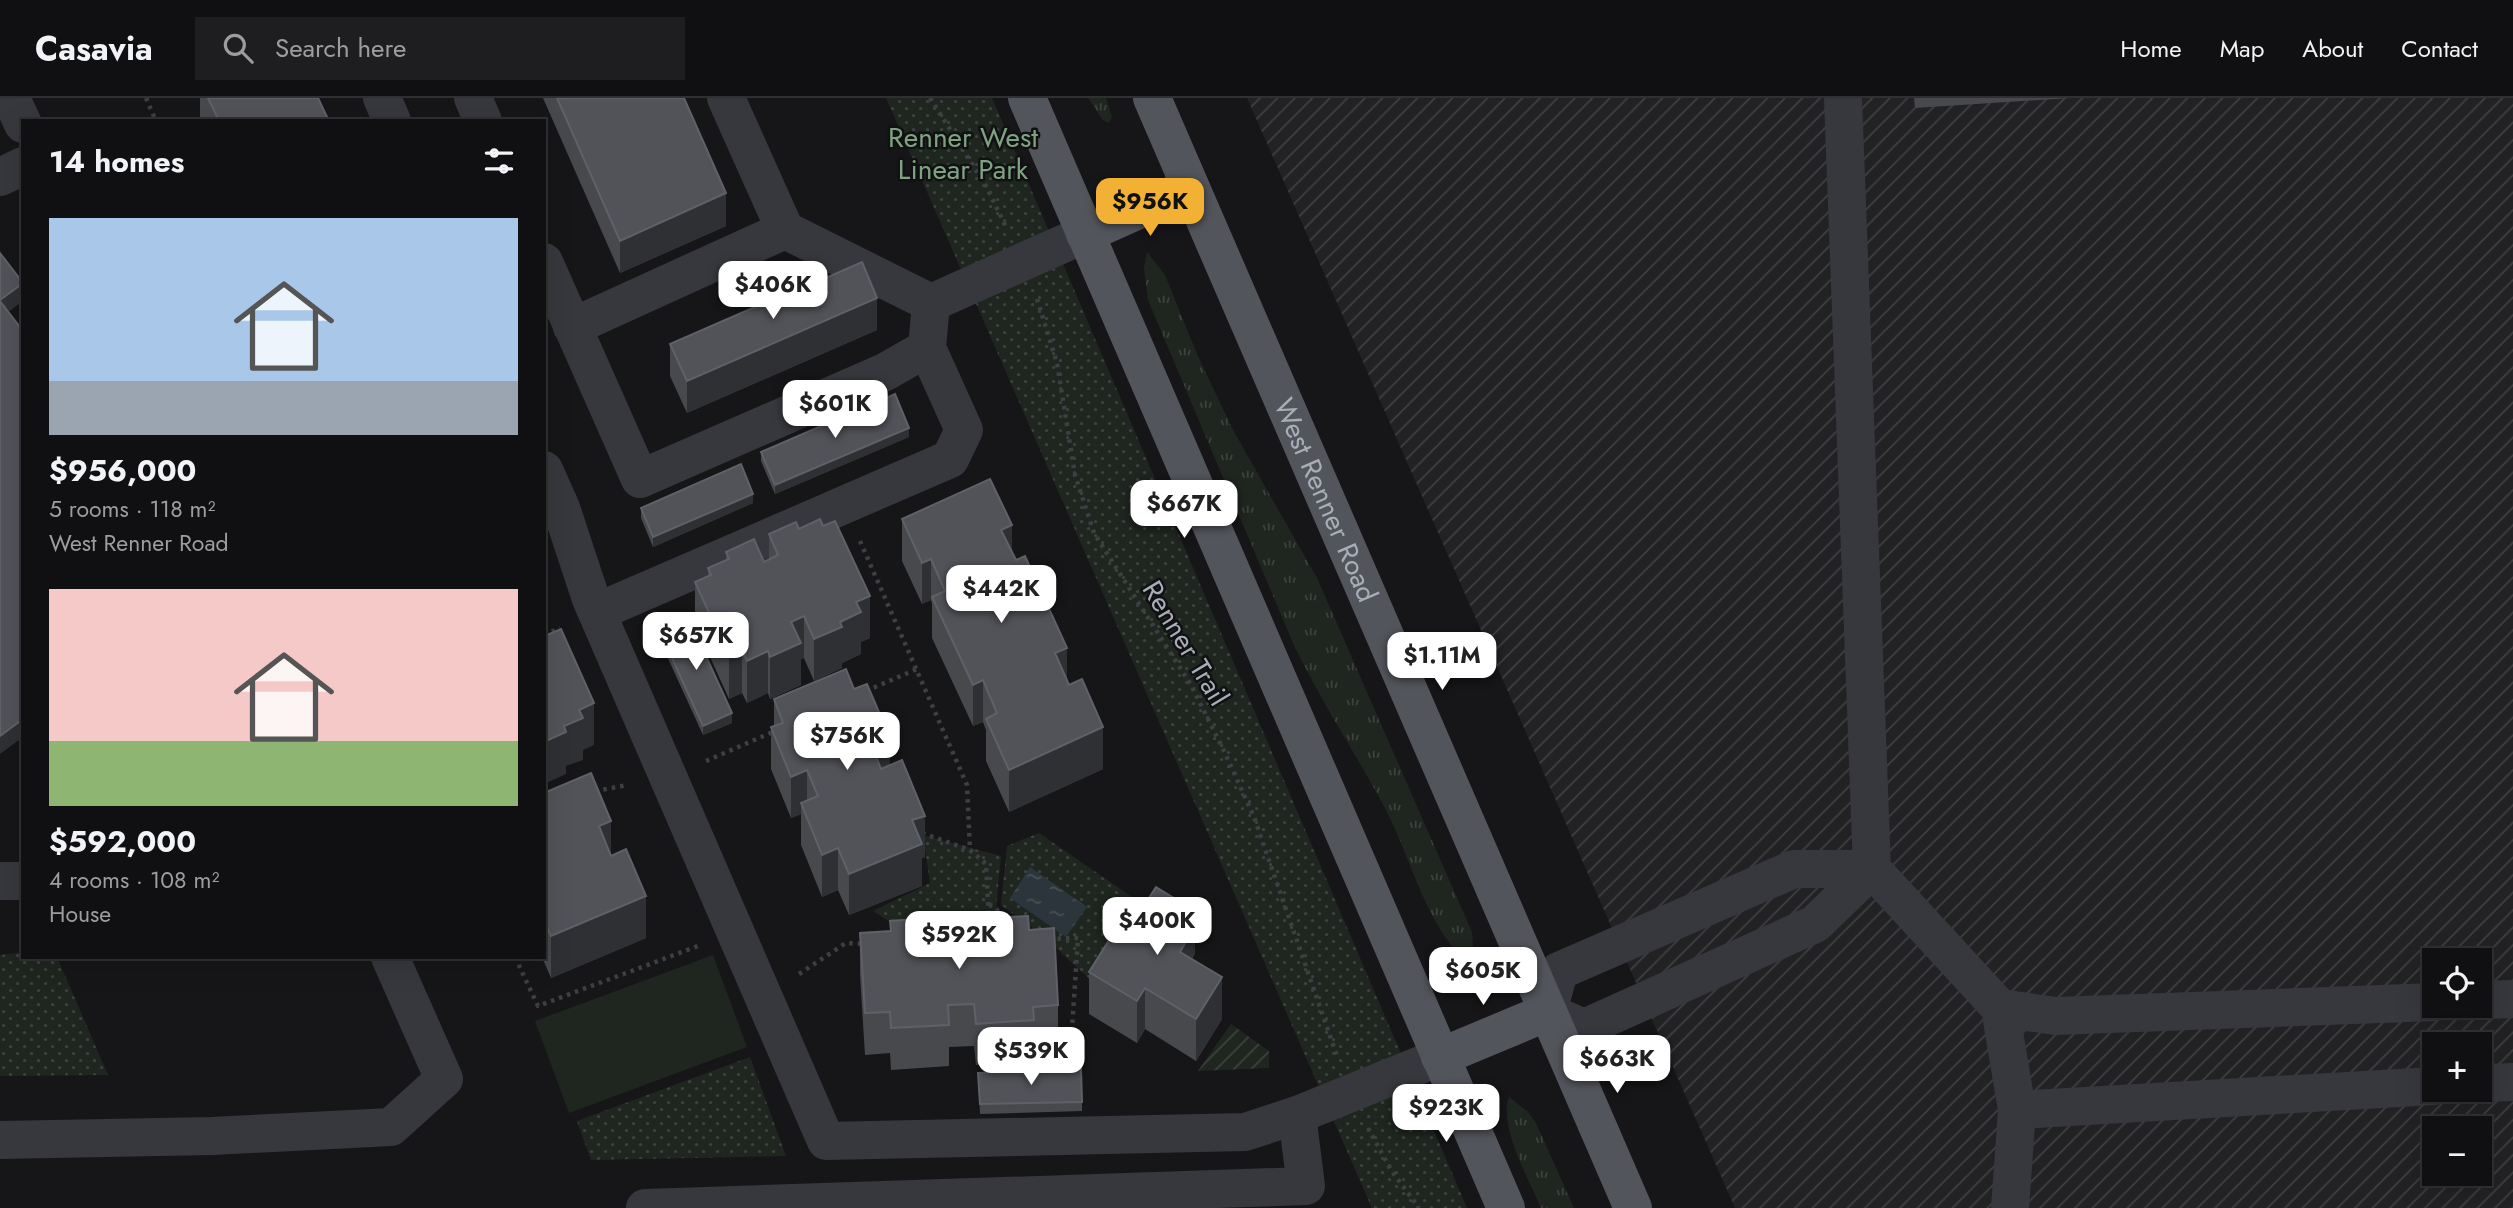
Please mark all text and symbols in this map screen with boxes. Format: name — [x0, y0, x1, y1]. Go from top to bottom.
search box — [195, 17, 685, 80]
text: Casavia — [35, 25, 153, 72]
icon: search — [219, 29, 257, 67]
text: Search here — [275, 29, 406, 67]
text: Home — [2120, 31, 2182, 66]
text: Map — [2220, 31, 2264, 66]
text: About — [2302, 31, 2363, 66]
text: Contact — [2401, 31, 2478, 66]
park label: Renner West Linear Park — [888, 117, 1038, 190]
text: 14 homes — [49, 140, 184, 183]
icon: filters — [480, 142, 518, 180]
pin: $956K — [1101, 178, 1199, 238]
text: $956K — [1112, 184, 1188, 218]
pin: $406K — [724, 262, 822, 321]
icon: home — [221, 263, 347, 389]
text: $406K — [734, 267, 812, 301]
pin: $601K — [786, 380, 884, 440]
text: $601K — [799, 386, 871, 420]
street label: West Renner Road — [1263, 392, 1388, 609]
text: $956,000 — [49, 449, 196, 492]
pin: $667K — [1135, 480, 1233, 540]
text: $667K — [1146, 486, 1222, 520]
text: 5 rooms · 118 m² — [49, 492, 216, 526]
text: West Renner Road — [49, 526, 229, 560]
pin: $442K — [952, 566, 1050, 625]
text: $442K — [962, 571, 1040, 605]
street label: Renner Trail — [1132, 573, 1239, 714]
pin: $657K — [647, 612, 745, 672]
text: $657K — [659, 618, 733, 652]
pin: $1.11M — [1385, 632, 1499, 692]
icon: home — [221, 634, 347, 760]
text: $1.11M — [1403, 638, 1481, 672]
pin: $756K — [798, 712, 896, 772]
text: $756K — [810, 718, 884, 752]
text: $592,000 — [49, 820, 196, 863]
text: 4 rooms · 108 m² — [49, 863, 219, 897]
text: House — [49, 897, 111, 931]
pin: $400K — [1108, 898, 1206, 957]
text: $400K — [1119, 903, 1195, 937]
pin: $592K — [910, 912, 1008, 971]
text: $592K — [921, 917, 997, 951]
pin: $605K — [1434, 948, 1532, 1007]
map controls — [2422, 948, 2492, 1186]
button: locate — [2422, 948, 2492, 1018]
text: $605K — [1445, 953, 1521, 987]
pin: $539K — [982, 1028, 1080, 1087]
button: + — [2422, 1032, 2492, 1102]
text: $539K — [994, 1033, 1068, 1067]
pin: $663K — [1568, 1035, 1666, 1095]
text: $663K — [1579, 1041, 1655, 1075]
pin: $923K — [1397, 1084, 1495, 1144]
text: $923K — [1408, 1090, 1484, 1124]
button: − — [2422, 1116, 2492, 1186]

